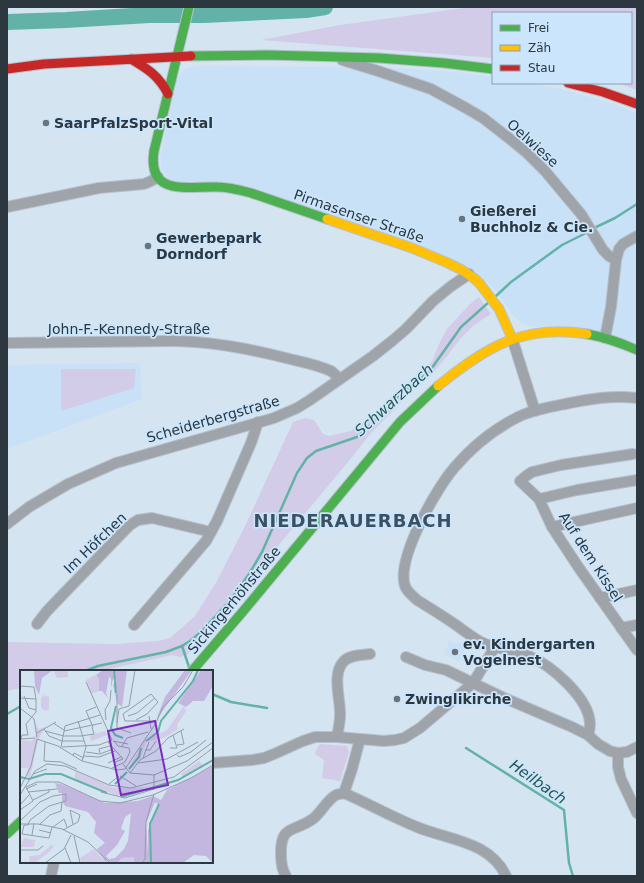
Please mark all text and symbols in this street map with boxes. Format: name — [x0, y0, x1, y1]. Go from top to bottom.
legend — [492, 12, 632, 84]
text: Frei — [528, 21, 549, 35]
text: Zäh — [528, 41, 551, 55]
text: Stau — [528, 61, 555, 75]
place label: SaarPfalzSport-Vital — [54, 115, 213, 131]
street label: Oelwiese — [504, 116, 562, 170]
marker: SaarPfalzSport-Vital — [41, 118, 51, 128]
street label: Pirmasenser Straße — [292, 186, 426, 246]
place label: Gießerei Buchholz & Cie. — [470, 203, 593, 235]
marker: Gießerei Buchholz & Cie. — [457, 214, 467, 224]
place label: Gewerbepark Dorndorf — [156, 230, 262, 262]
marker: Gewerbepark Dorndorf — [143, 241, 153, 251]
street label: John-F.-Kennedy-Straße — [47, 321, 210, 337]
water label: Schwarzbach — [351, 360, 437, 440]
street label: Scheiderbergstraße — [145, 392, 281, 446]
street label: Im Höfchen — [61, 509, 129, 577]
street label: Auf dem Kissel — [556, 509, 626, 605]
district label: NIEDERAUERBACH — [253, 510, 453, 531]
street label: Sickingerhöhstraße — [184, 543, 284, 657]
place label: ev. Kindergarten Vogelnest — [463, 636, 595, 668]
marker: ev. Kindergarten Vogelnest — [450, 647, 460, 657]
inset map — [20, 670, 213, 863]
place label: Zwinglikirche — [405, 691, 511, 707]
marker: Zwinglikirche — [392, 694, 402, 704]
water label: Heilbach — [506, 756, 570, 808]

